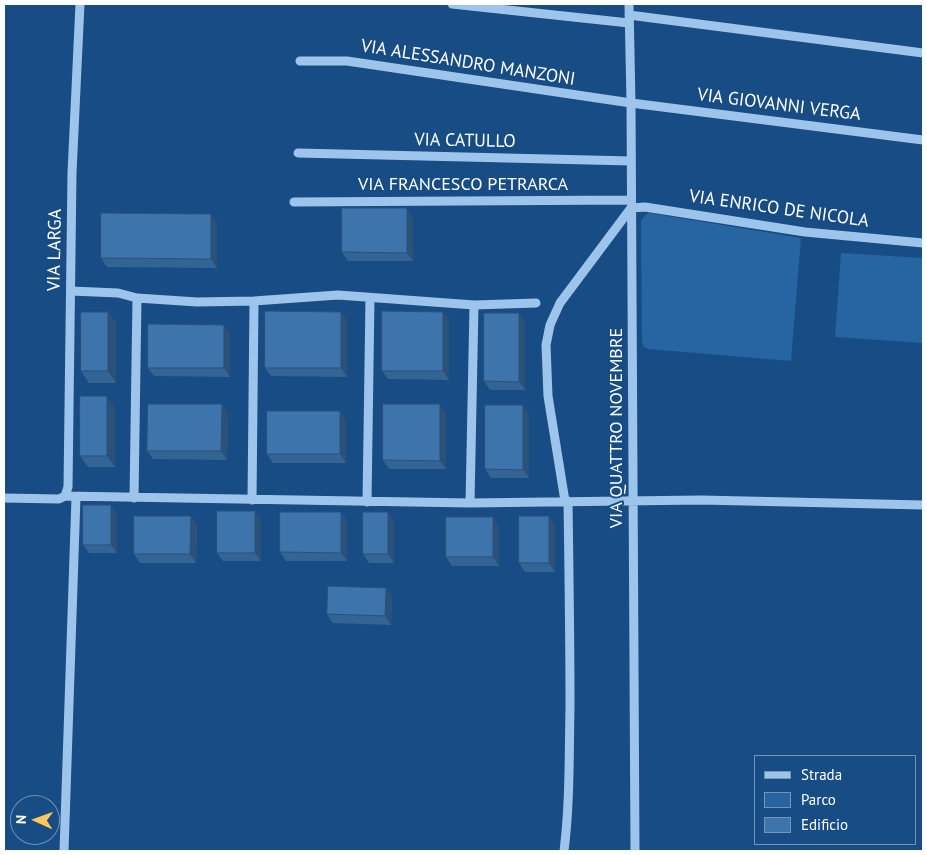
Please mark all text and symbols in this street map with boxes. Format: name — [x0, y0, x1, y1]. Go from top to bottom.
street label: VIA ALESSANDRO MANZONI — [359, 35, 577, 91]
street label: VIA GIOVANNI VERGA — [696, 84, 862, 126]
street label: VIA CATULLO — [414, 129, 516, 153]
street label: VIA FRANCESCO PETRARCA — [358, 174, 568, 196]
street label: VIA ENRICO DE NICOLA — [688, 186, 870, 232]
street label: VIA LARGA — [43, 209, 67, 291]
street label: VIA QUATTRO NOVEMBRE — [606, 328, 628, 528]
legend — [754, 755, 917, 845]
text: Strada — [801, 765, 842, 784]
text: Parco — [801, 790, 836, 809]
north arrow — [10, 795, 60, 845]
text: N — [12, 815, 30, 824]
text: Edificio — [801, 815, 848, 834]

